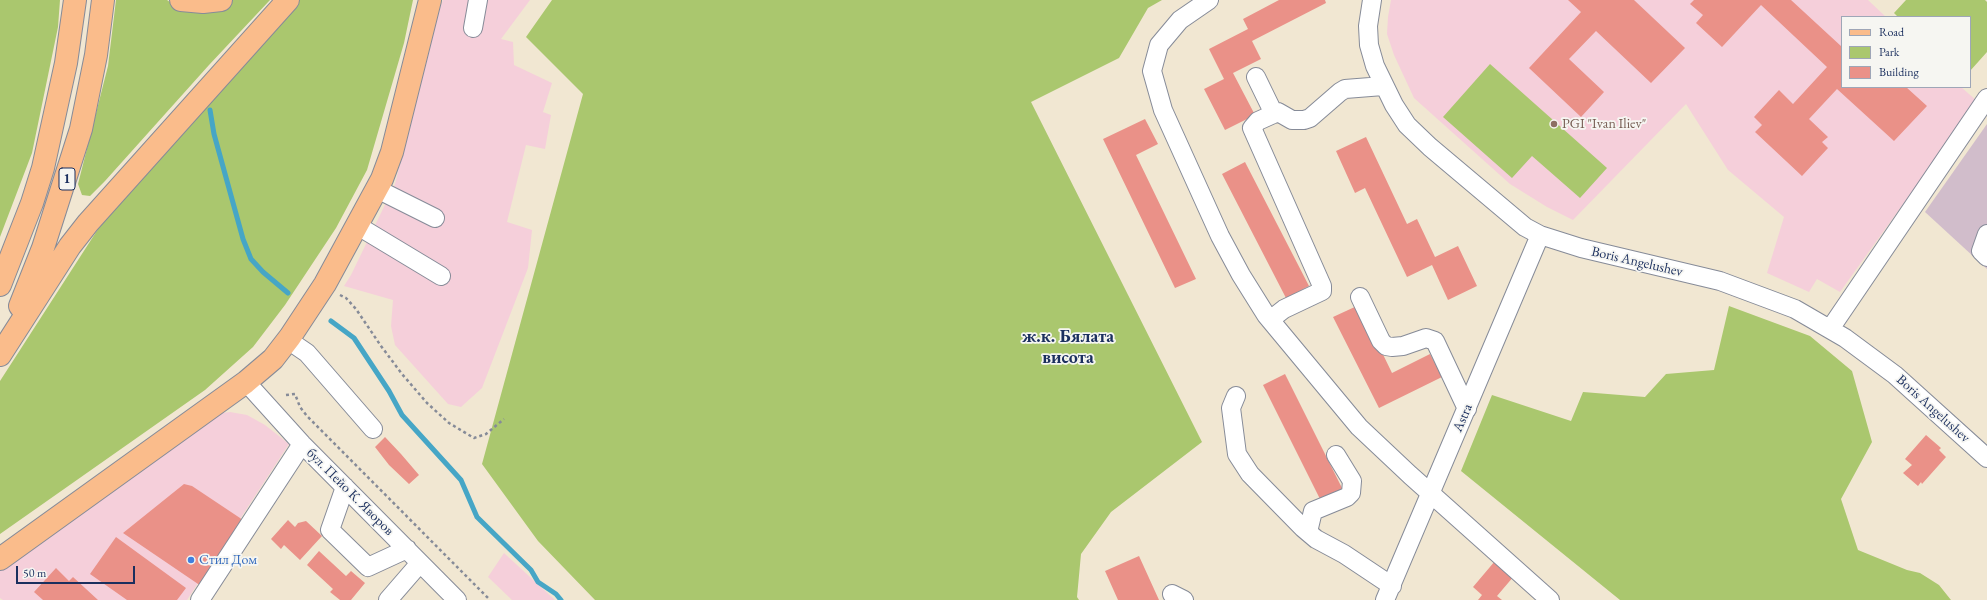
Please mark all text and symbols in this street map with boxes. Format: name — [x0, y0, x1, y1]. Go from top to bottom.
legend — [1841, 16, 1971, 88]
text: Road — [1879, 24, 1904, 40]
text: Park — [1879, 44, 1899, 60]
text: Building — [1879, 64, 1919, 80]
place label: PGI "Ivan Iliev" — [1562, 116, 1646, 132]
marker: PGI "Ivan Iliev" — [1549, 119, 1559, 129]
road number: 1 — [59, 168, 75, 190]
street label: Boris Angelushev — [1590, 243, 1684, 281]
district label: ж.к. Бялата висота — [1022, 326, 1114, 368]
street label: Boris Angelushev — [1893, 372, 1973, 446]
street label: Astra — [1450, 401, 1476, 435]
street label: бул. Пейо К. Яворов — [303, 445, 397, 539]
place label: Стил Дом — [199, 552, 257, 568]
marker: Стил Дом — [186, 555, 196, 565]
scale bar — [18, 558, 137, 584]
text: 50 m — [23, 565, 46, 581]

